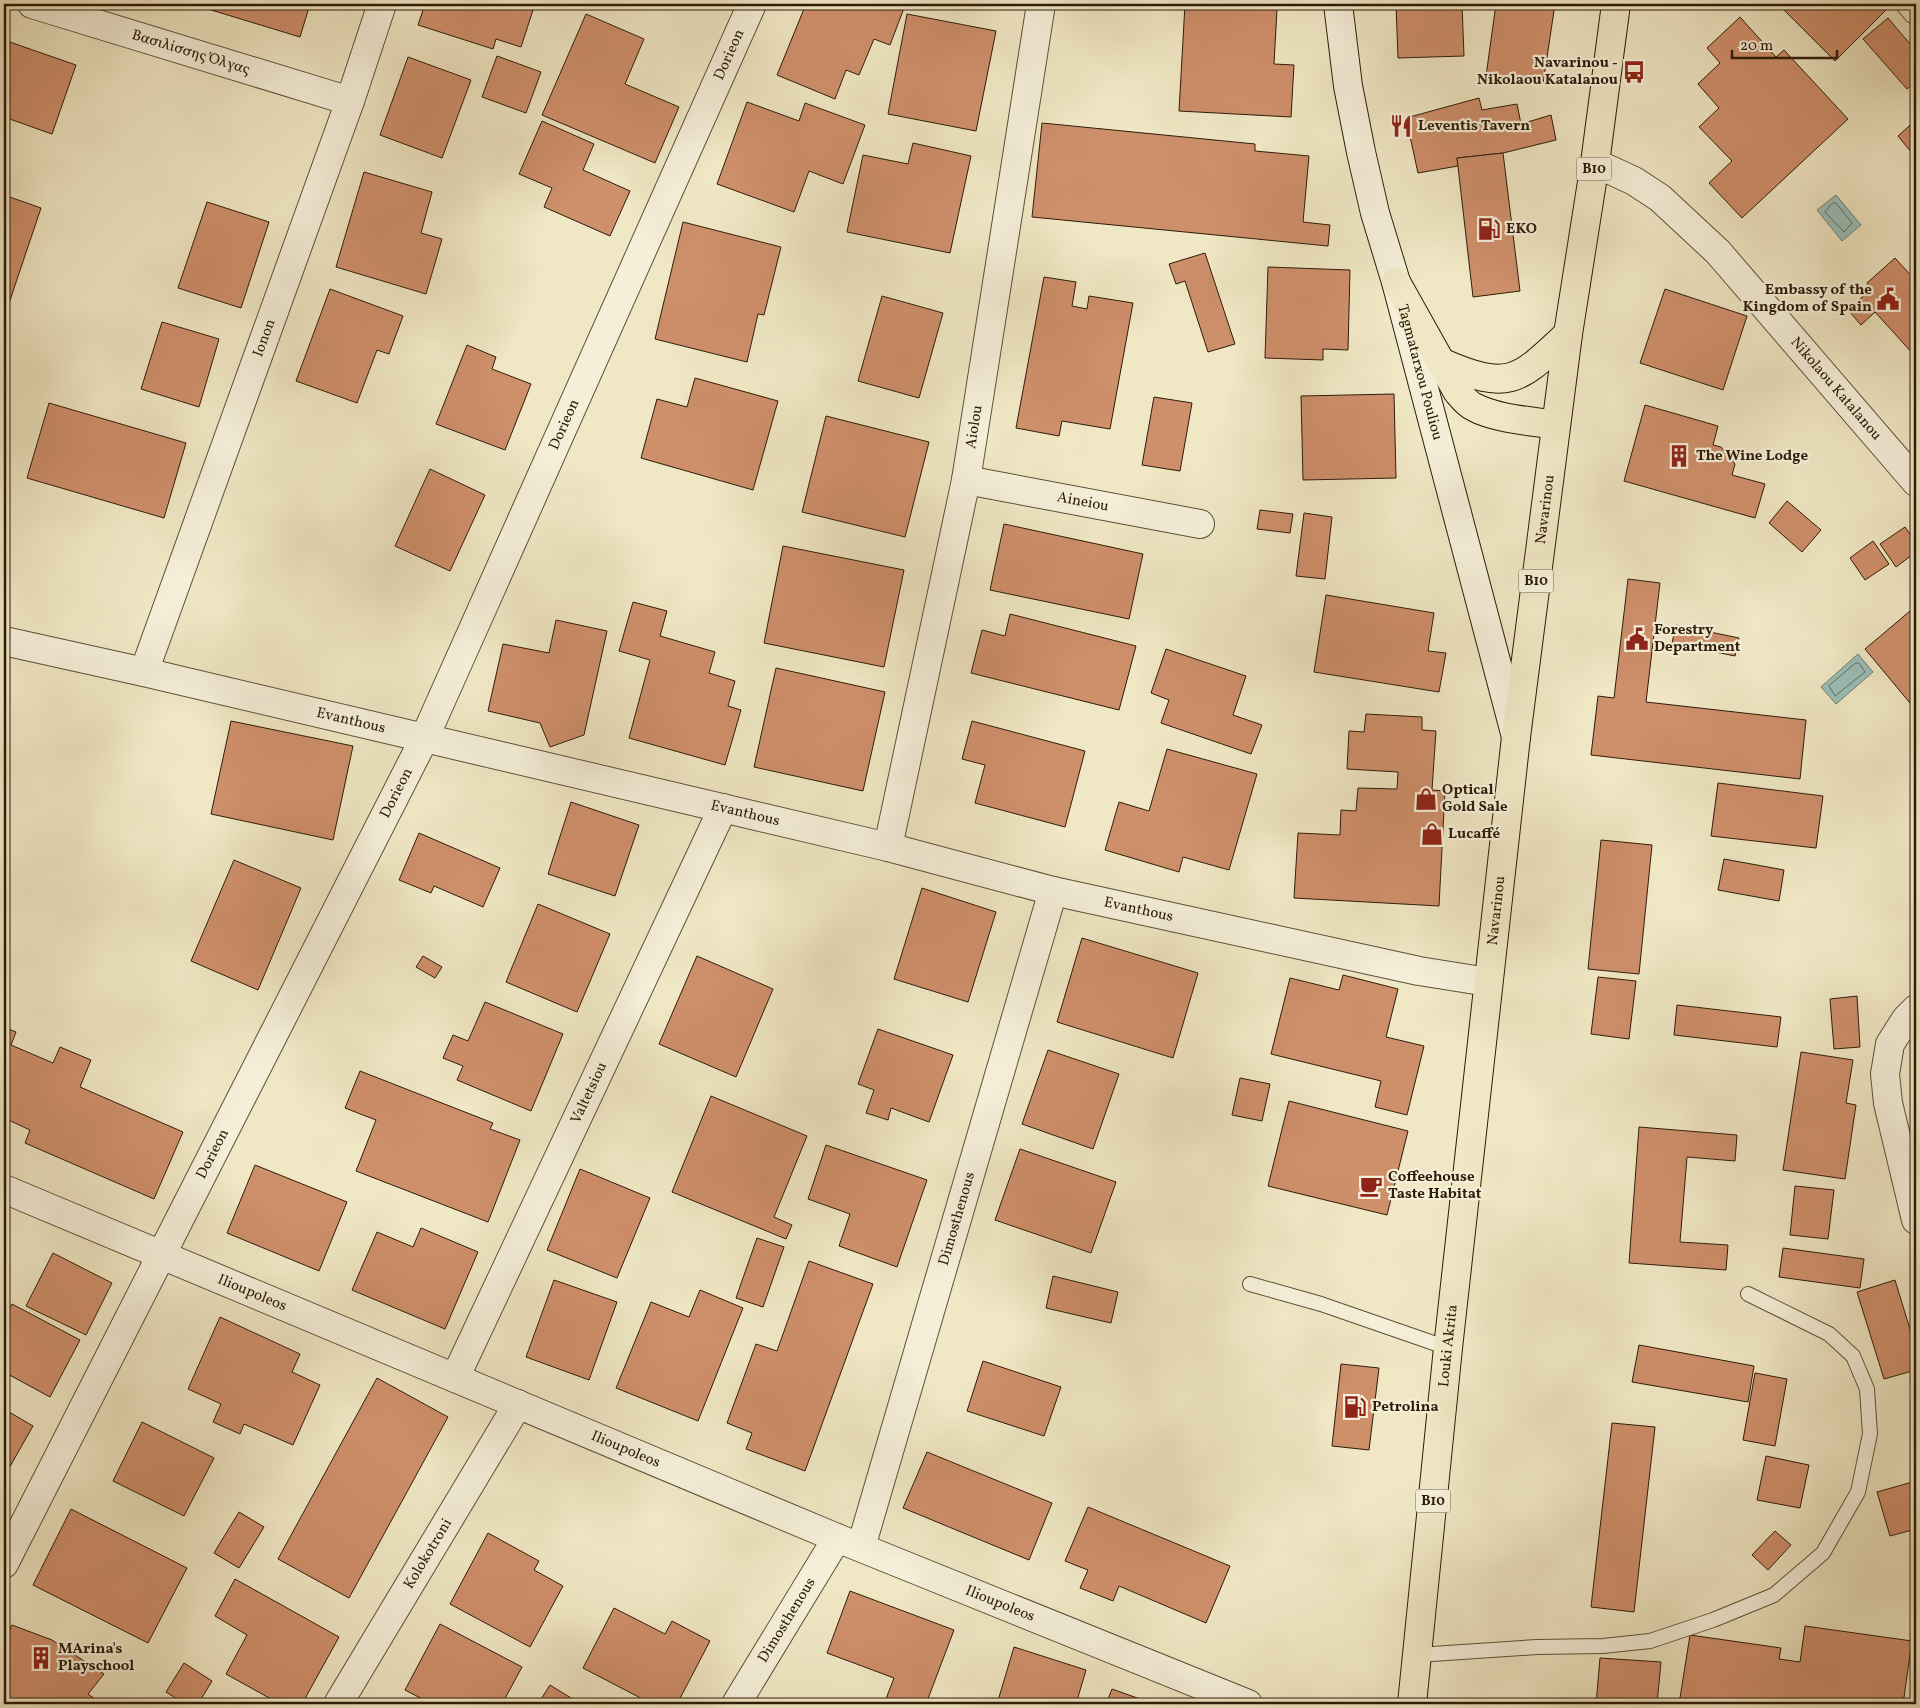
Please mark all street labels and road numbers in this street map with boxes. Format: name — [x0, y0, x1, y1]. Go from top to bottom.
street label: Βασιλίσσης Όλγας — [129, 25, 253, 80]
street label: Dorieon — [709, 26, 750, 84]
road number: B10 — [1576, 157, 1612, 180]
street label: Tagmatarxou Pouliou — [1392, 302, 1448, 443]
street label: Ionon — [248, 316, 281, 360]
street label: Nikolaou Katalanou — [1785, 333, 1886, 445]
street label: Dorieon — [544, 396, 585, 453]
street label: Aiolou — [961, 404, 988, 450]
street label: Navarinou — [1530, 474, 1560, 545]
street label: Aineiou — [1055, 487, 1111, 517]
road number: B10 — [1518, 570, 1554, 592]
street label: Evanthous — [314, 702, 388, 739]
street label: Dorieon — [375, 764, 418, 822]
street label: Evanthous — [708, 795, 782, 832]
street label: Navarinou — [1482, 875, 1511, 946]
street label: Evanthous — [1102, 892, 1175, 927]
street label: Valtetsiou — [566, 1059, 613, 1127]
street label: Dorieon — [191, 1125, 234, 1183]
street label: Dimosthenous — [933, 1170, 981, 1268]
street label: Ilioupoleos — [214, 1269, 290, 1317]
street label: Louki Akrita — [1434, 1303, 1463, 1388]
street label: Ilioupoleos — [588, 1426, 663, 1473]
road number: B10 — [1416, 1490, 1450, 1512]
street label: Kolokotroni — [399, 1515, 457, 1593]
street label: Dimosthenous — [753, 1574, 821, 1667]
street label: Ilioupoleos — [962, 1580, 1038, 1627]

